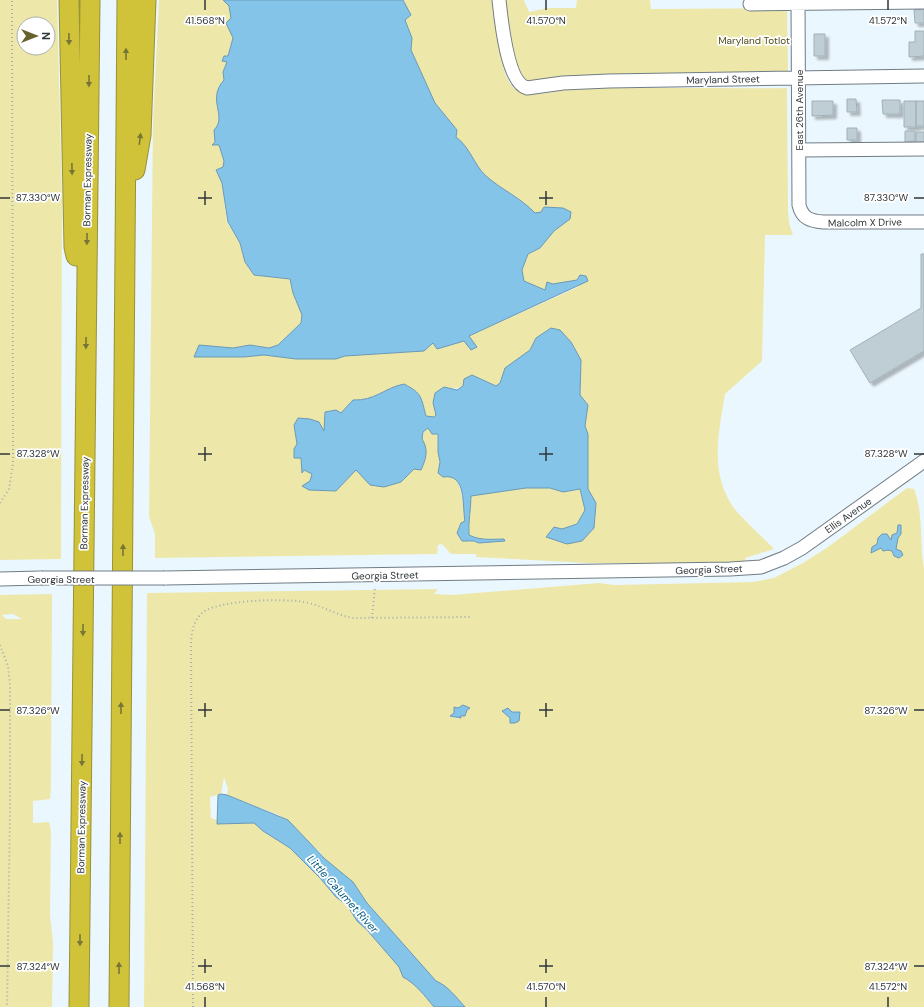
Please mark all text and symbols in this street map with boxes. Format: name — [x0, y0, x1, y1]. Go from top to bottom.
text: 41.568°N — [185, 14, 225, 27]
text: 41.570°N — [526, 14, 566, 27]
text: 41.572°N — [869, 14, 907, 27]
north arrow — [16, 16, 56, 56]
text: N — [39, 32, 53, 40]
one-way arrow — [66, 33, 73, 45]
park label: Maryland Totlot — [718, 34, 790, 47]
one-way arrow — [123, 47, 129, 60]
street label: East 26th Avenue — [793, 69, 806, 150]
street label: Maryland Street — [686, 72, 760, 87]
one-way arrow — [86, 75, 92, 88]
street label: Borman Expressway — [80, 133, 95, 226]
one-way arrow — [137, 133, 143, 145]
one-way arrow — [69, 163, 75, 176]
text: 87.330°W — [16, 191, 60, 204]
text: 87.330°W — [864, 191, 908, 204]
street label: Malcolm X Drive — [828, 215, 902, 230]
one-way arrow — [84, 233, 90, 246]
one-way arrow — [82, 337, 89, 349]
text: 87.328°W — [16, 447, 60, 460]
text: 87.328°W — [864, 447, 908, 460]
street label: Borman Expressway — [77, 456, 92, 549]
street label: Ellis Avenue — [822, 494, 874, 536]
one-way arrow — [120, 543, 126, 556]
street label: Georgia Street — [675, 562, 743, 577]
street label: Georgia Street — [351, 568, 419, 583]
street label: Georgia Street — [27, 573, 95, 586]
one-way arrow — [80, 624, 86, 637]
one-way arrow — [118, 701, 124, 714]
text: 87.326°W — [16, 704, 60, 717]
text: 87.326°W — [864, 704, 908, 717]
one-way arrow — [78, 754, 85, 766]
street label: Borman Expressway — [74, 780, 89, 873]
one-way arrow — [117, 831, 123, 844]
water label: Little Calumet River — [304, 852, 382, 937]
one-way arrow — [77, 934, 83, 947]
text: 87.324°W — [16, 960, 60, 973]
text: 87.324°W — [864, 960, 908, 973]
one-way arrow — [116, 961, 122, 974]
text: 41.568°N — [185, 980, 225, 993]
text: 41.570°N — [526, 980, 566, 993]
text: 41.572°N — [869, 980, 907, 993]

